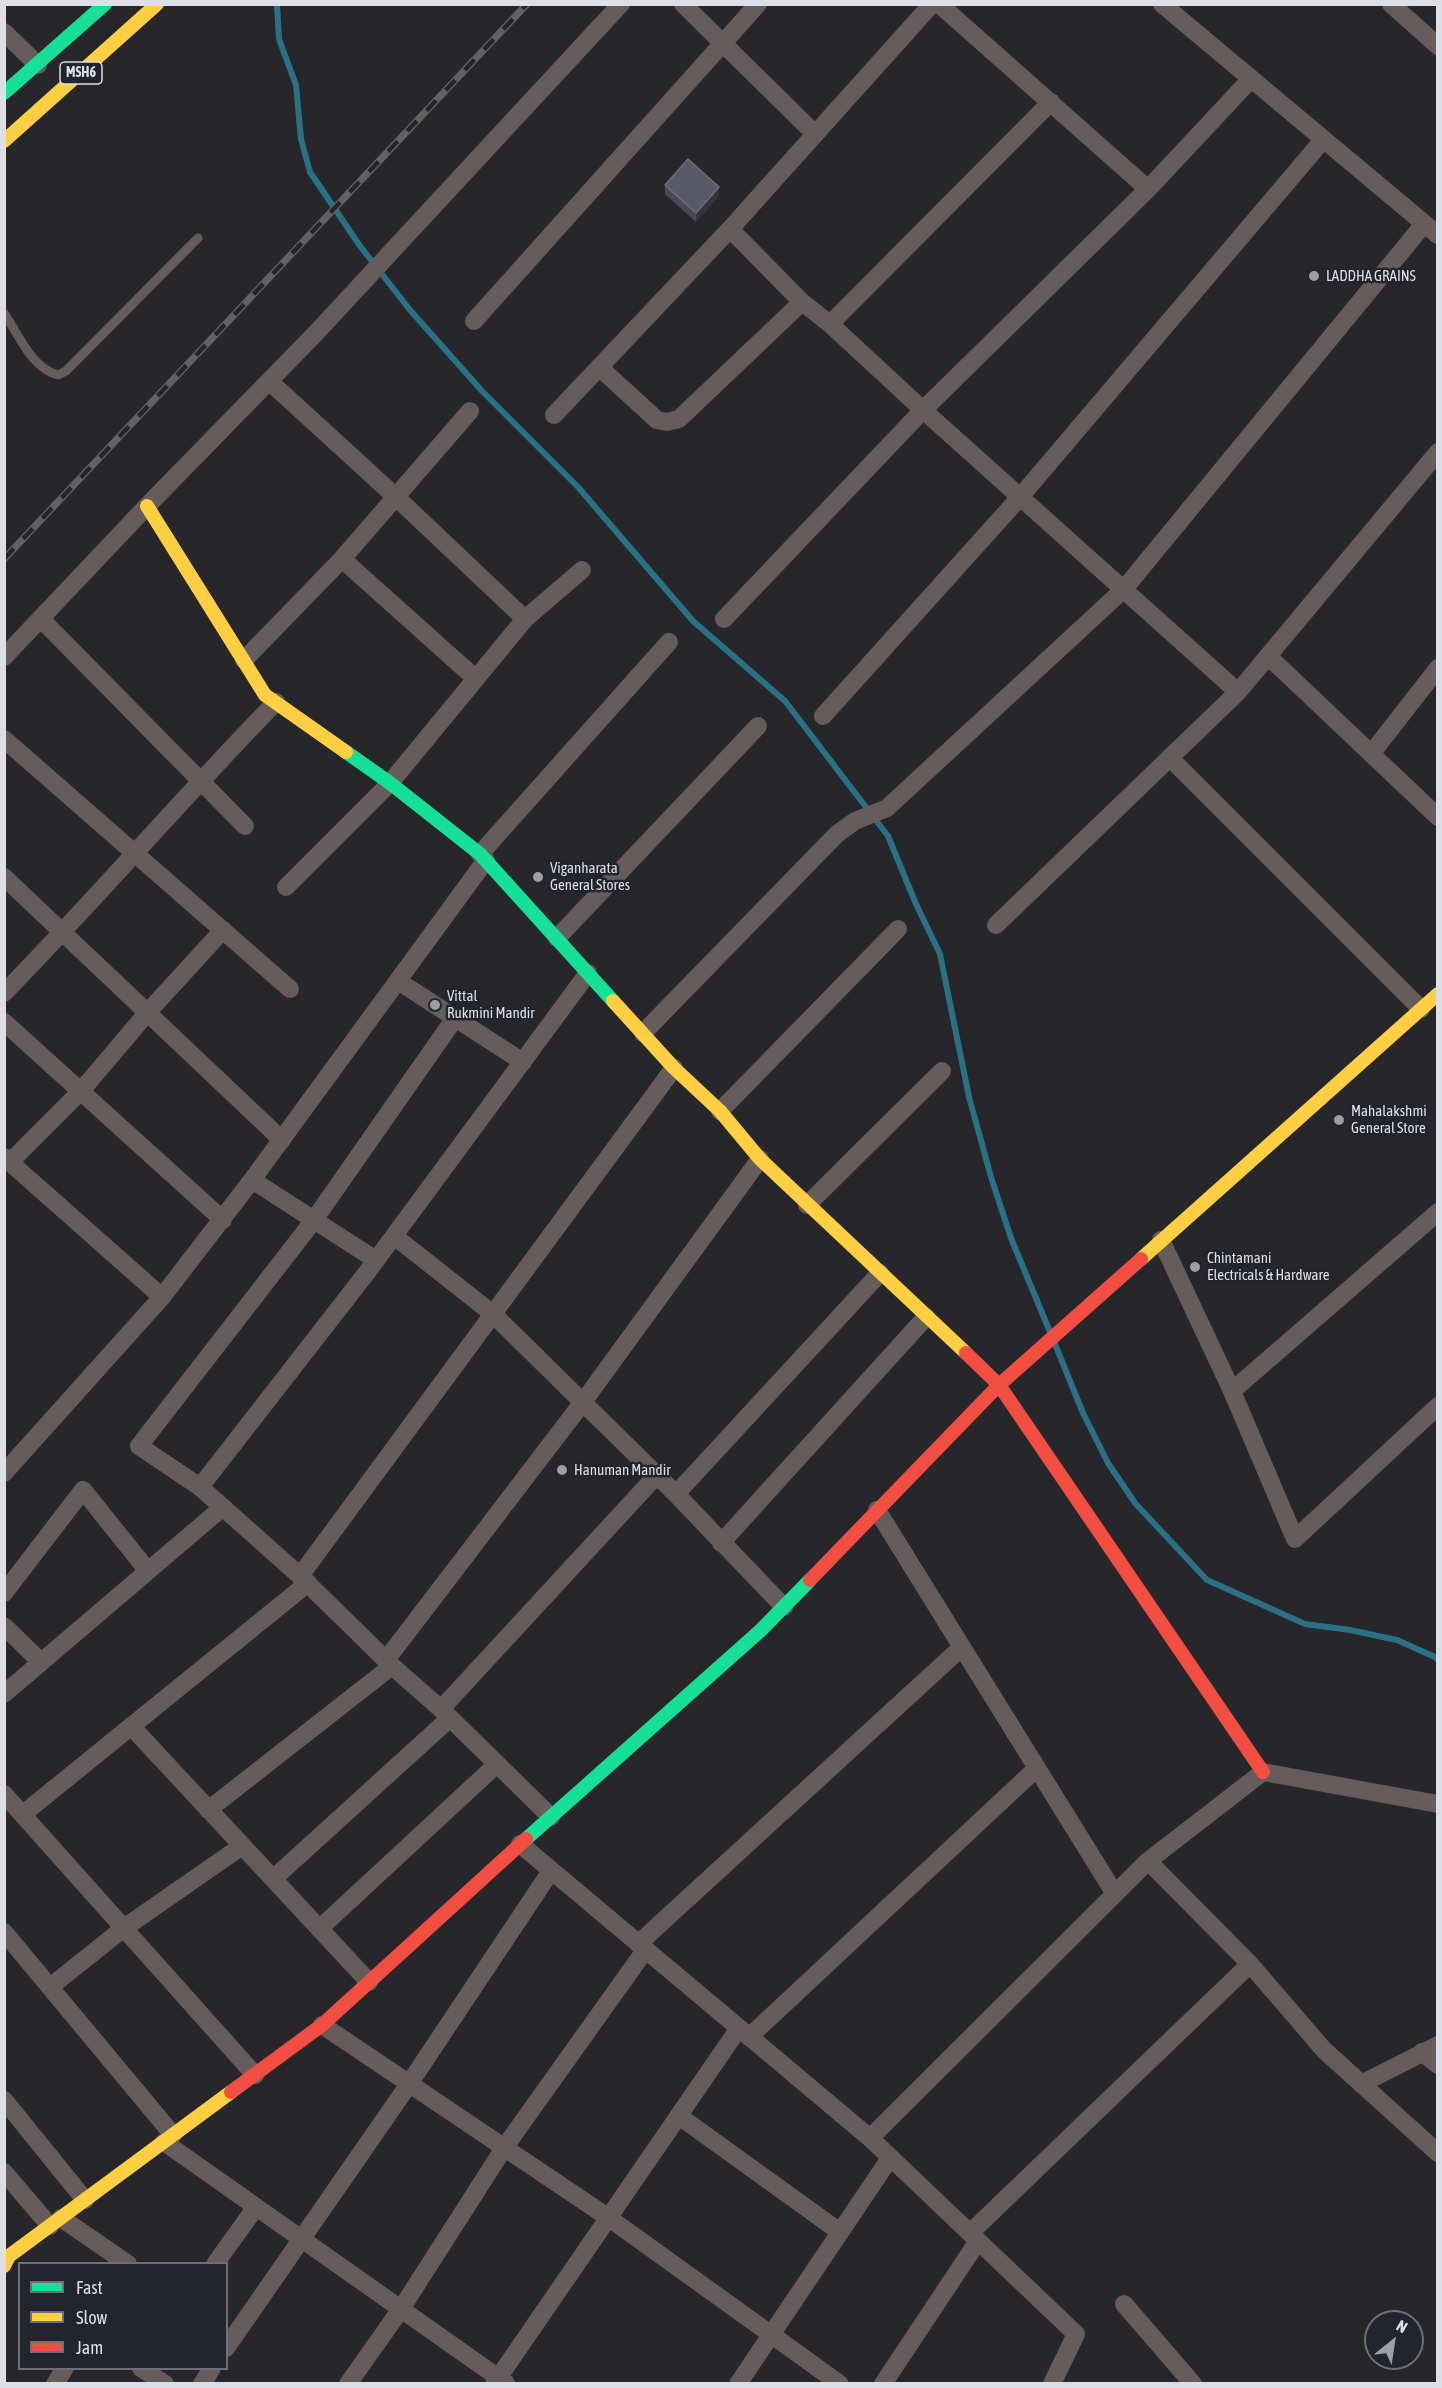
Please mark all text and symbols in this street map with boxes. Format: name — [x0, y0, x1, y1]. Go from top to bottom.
road number: MSH6 — [60, 62, 102, 84]
place label: LADDHA GRAINS — [1326, 267, 1416, 285]
marker: LADDHA GRAINS — [1307, 269, 1321, 283]
place label: Viganharata General Stores — [550, 859, 630, 894]
marker: Viganharata General Stores — [531, 870, 545, 884]
place label: Vittal Rukmini Mandir — [447, 987, 535, 1022]
marker: Vittal Rukmini Mandir — [428, 998, 442, 1012]
place label: Mahalakshmi General Store — [1351, 1102, 1427, 1137]
marker: Mahalakshmi General Store — [1332, 1113, 1346, 1127]
place label: Chintamani Electricals & Hardware — [1207, 1249, 1330, 1284]
marker: Chintamani Electricals & Hardware — [1188, 1260, 1202, 1274]
place label: Hanuman Mandir — [574, 1461, 671, 1479]
marker: Hanuman Mandir — [555, 1463, 569, 1477]
legend — [18, 2262, 228, 2370]
text: Fast — [76, 2277, 103, 2298]
text: Slow — [76, 2307, 107, 2328]
north arrow — [1364, 2310, 1424, 2370]
text: N — [1393, 2316, 1411, 2336]
text: Jam — [76, 2337, 103, 2358]

